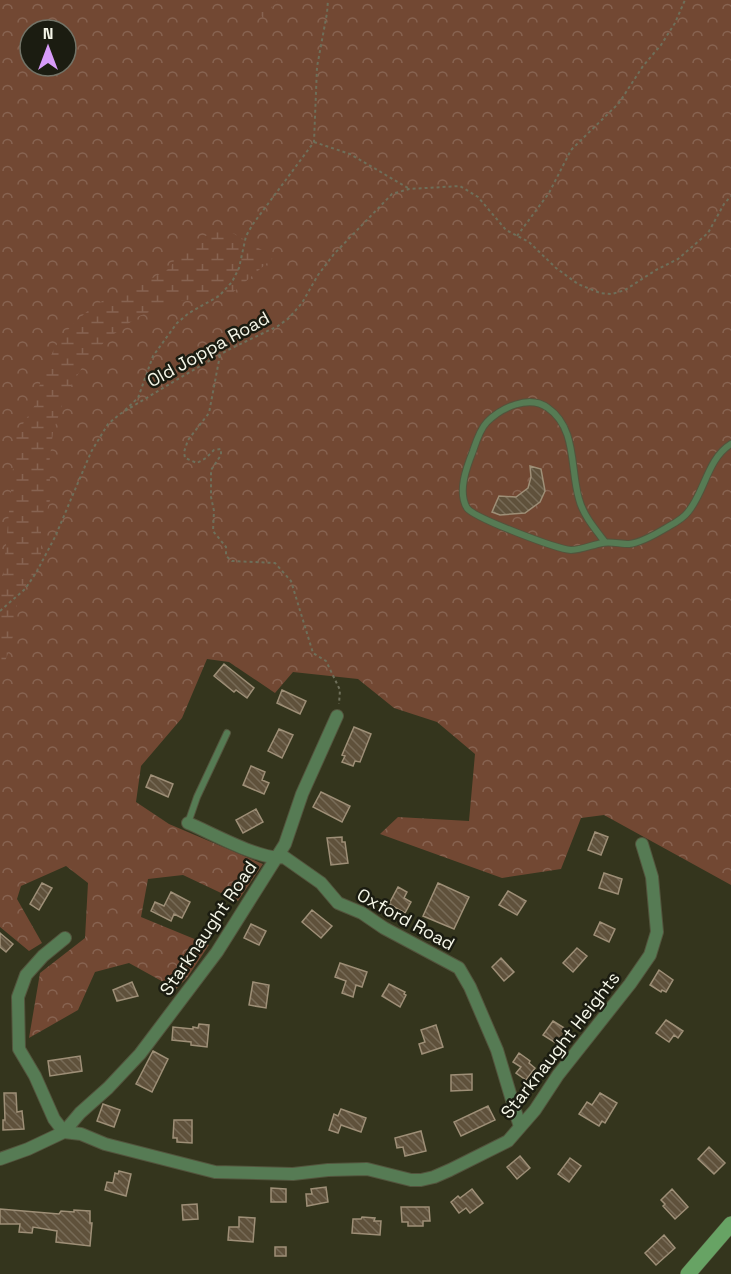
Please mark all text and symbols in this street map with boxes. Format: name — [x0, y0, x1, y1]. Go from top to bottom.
north arrow — [18, 18, 78, 78]
text: N — [43, 23, 53, 44]
street label: Old Joppa Road — [143, 306, 273, 392]
street label: Starknaught Road — [154, 856, 262, 1000]
street label: Oxford Road — [353, 883, 459, 955]
street label: Starknaught Heights — [495, 967, 625, 1123]

